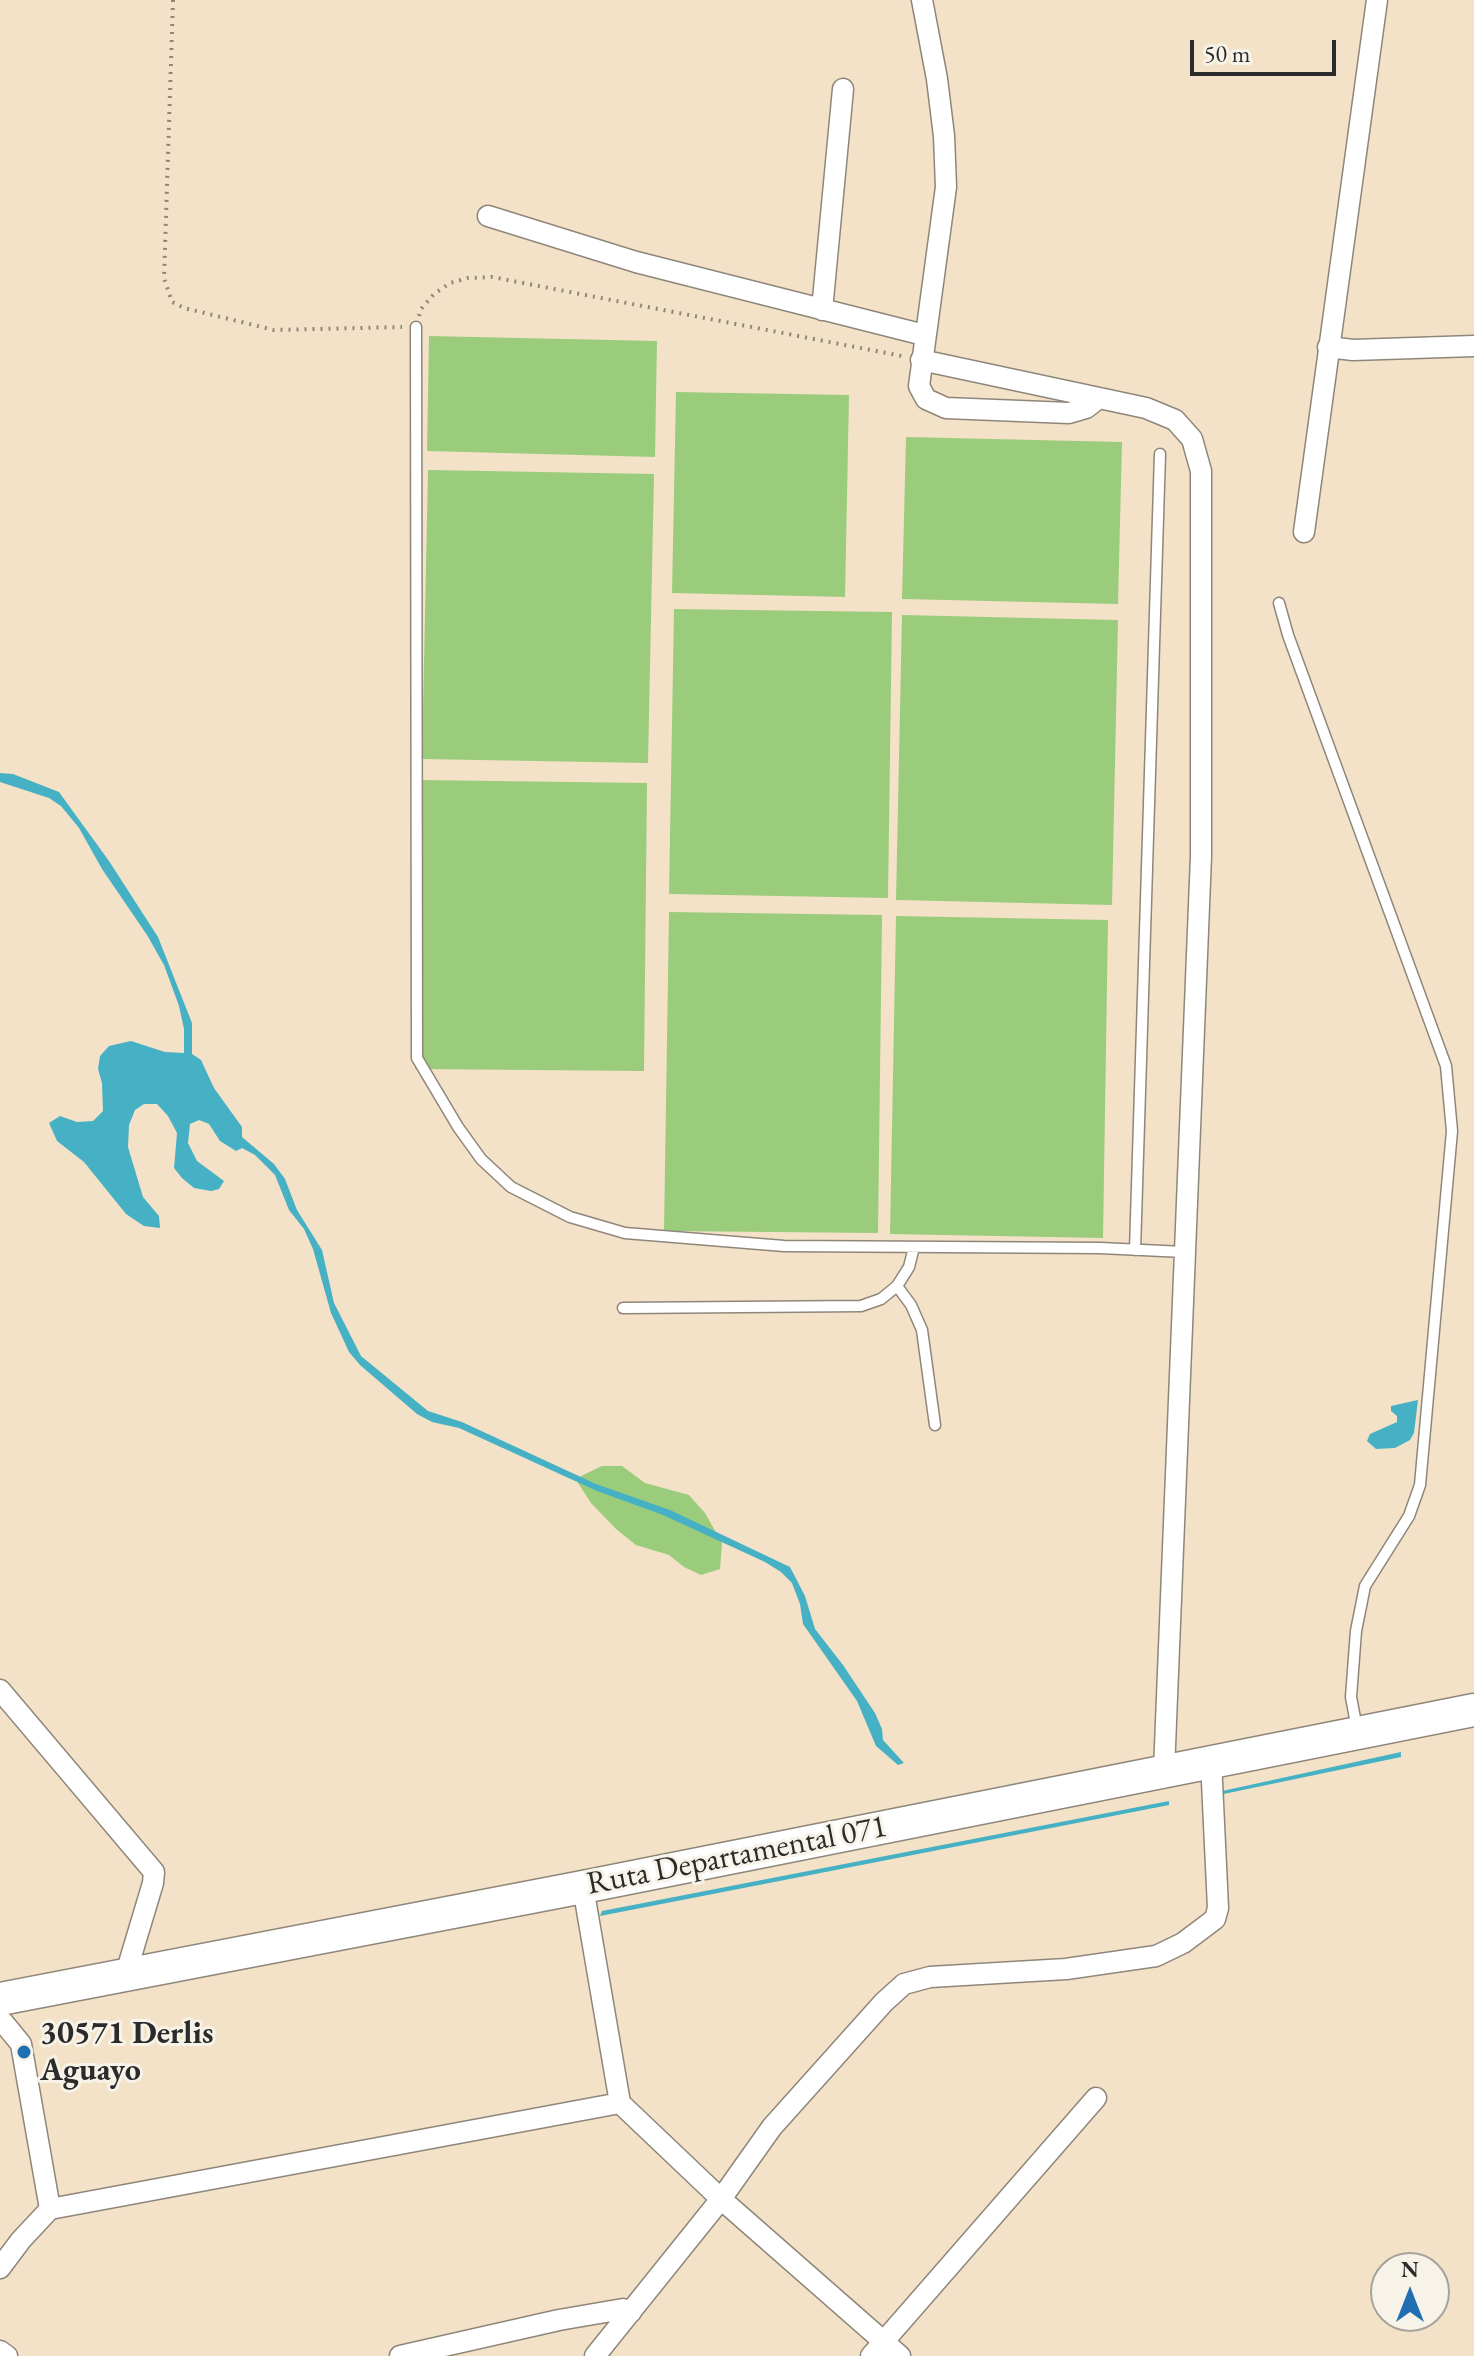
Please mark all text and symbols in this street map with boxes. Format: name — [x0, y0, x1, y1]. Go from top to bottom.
scale bar — [1194, 24, 1340, 74]
text: 50 m — [1204, 38, 1251, 69]
street label: Ruta Departamental 071 — [584, 1808, 890, 1904]
place label: 30571 Derlis Aguayo — [40, 2015, 213, 2090]
marker: 30571 Derlis Aguayo — [15, 2043, 33, 2061]
north arrow — [1370, 2252, 1450, 2332]
text: N — [1401, 2255, 1419, 2284]

